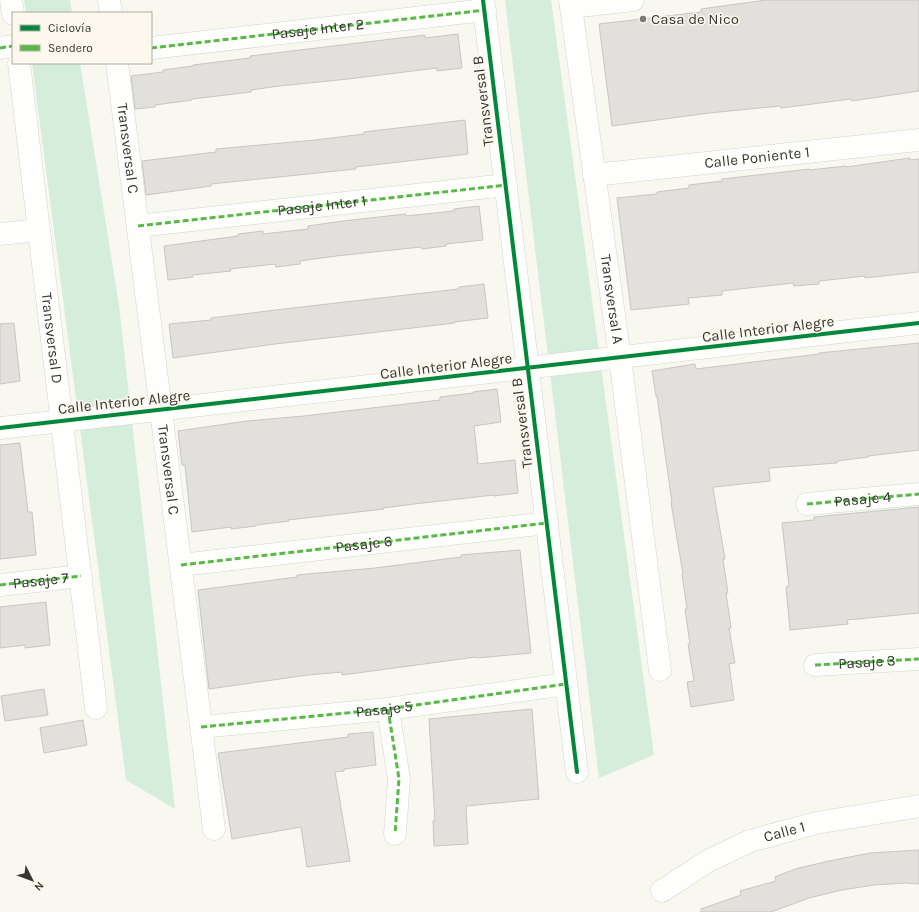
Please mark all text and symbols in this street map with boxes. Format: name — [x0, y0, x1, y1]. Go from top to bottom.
place label: Casa de Nico — [651, 10, 739, 28]
legend — [12, 12, 152, 64]
marker: Casa de Nico — [638, 14, 648, 24]
street label: Pasaje Inter 2 — [271, 15, 365, 43]
text: Ciclovía — [48, 21, 91, 35]
text: Sendero — [48, 41, 93, 55]
street label: Transversal B — [469, 55, 497, 147]
street label: Transversal C — [113, 102, 142, 195]
street label: Calle Poniente 1 — [703, 143, 811, 172]
street label: Pasaje Inter 1 — [276, 192, 367, 219]
street label: Transversal A — [597, 253, 627, 345]
street label: Transversal D — [37, 292, 66, 385]
street label: Calle Interior Alegre — [701, 312, 835, 346]
street label: Calle Interior Alegre — [379, 349, 513, 383]
street label: Transversal B — [508, 377, 536, 469]
street label: Calle Interior Alegre — [57, 386, 191, 418]
street label: Transversal C — [154, 424, 183, 516]
street label: Pasaje 4 — [834, 487, 893, 511]
street label: Pasaje 6 — [334, 532, 393, 556]
street label: Pasaje 7 — [12, 568, 69, 592]
street label: Pasaje 3 — [838, 651, 896, 673]
street label: Pasaje 5 — [355, 697, 414, 721]
street label: Calle 1 — [762, 817, 807, 846]
north arrow — [12, 860, 52, 900]
text: N — [32, 879, 47, 894]

